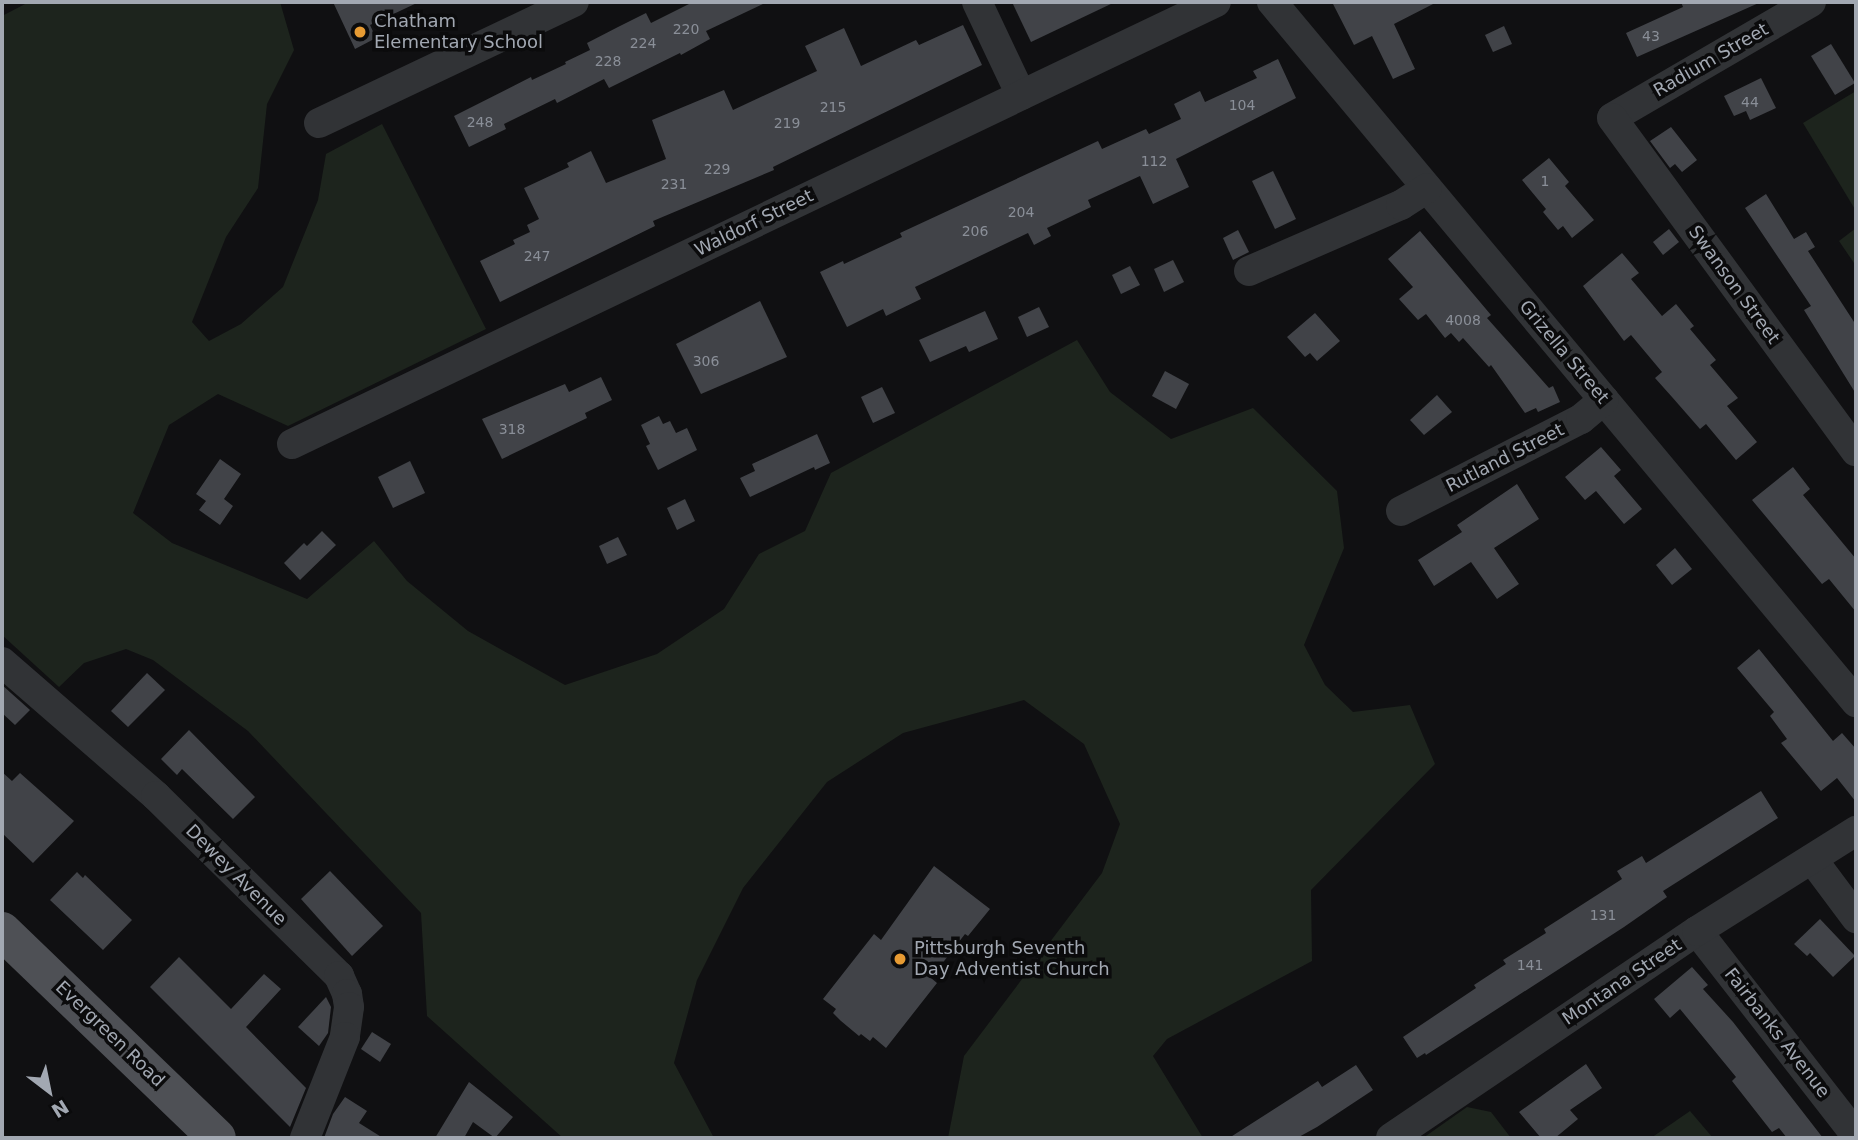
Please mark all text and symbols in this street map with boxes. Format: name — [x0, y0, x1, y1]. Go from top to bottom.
place label: Chatham Elementary School — [374, 11, 543, 54]
street label: Radium Street — [1650, 18, 1772, 102]
house number: 220 — [673, 21, 699, 37]
marker: Chatham Elementary School — [352, 24, 368, 40]
house number: 43 — [1642, 28, 1660, 44]
house number: 224 — [630, 35, 656, 51]
house number: 228 — [595, 53, 621, 69]
house number: 44 — [1741, 94, 1759, 110]
house number: 104 — [1229, 97, 1255, 113]
house number: 215 — [820, 99, 846, 115]
house number: 248 — [467, 114, 493, 130]
house number: 219 — [774, 115, 800, 131]
house number: 112 — [1141, 153, 1167, 169]
house number: 229 — [704, 161, 730, 177]
house number: 1 — [1541, 173, 1549, 189]
house number: 231 — [661, 176, 687, 192]
street label: Waldorf Street — [691, 185, 817, 261]
house number: 204 — [1008, 204, 1034, 220]
street label: Swanson Street — [1684, 222, 1784, 348]
house number: 206 — [962, 223, 988, 239]
house number: 247 — [524, 248, 550, 264]
street label: Grizella Street — [1514, 296, 1614, 408]
house number: 4008 — [1445, 312, 1481, 328]
house number: 306 — [693, 353, 719, 369]
street label: Rutland Street — [1442, 419, 1568, 497]
house number: 318 — [499, 421, 525, 437]
street label: Dewey Avenue — [181, 820, 291, 930]
house number: 131 — [1590, 907, 1616, 923]
street label: Montana Street — [1558, 934, 1686, 1030]
place label: Pittsburgh Seventh Day Adventist Church — [914, 938, 1110, 981]
marker: Pittsburgh Seventh Day Adventist Church — [892, 951, 908, 967]
house number: 141 — [1517, 957, 1543, 973]
street label: Fairbanks Avenue — [1720, 964, 1834, 1102]
street label: Evergreen Road — [51, 977, 169, 1091]
north arrow — [14, 1056, 84, 1126]
text: N — [48, 1095, 73, 1122]

